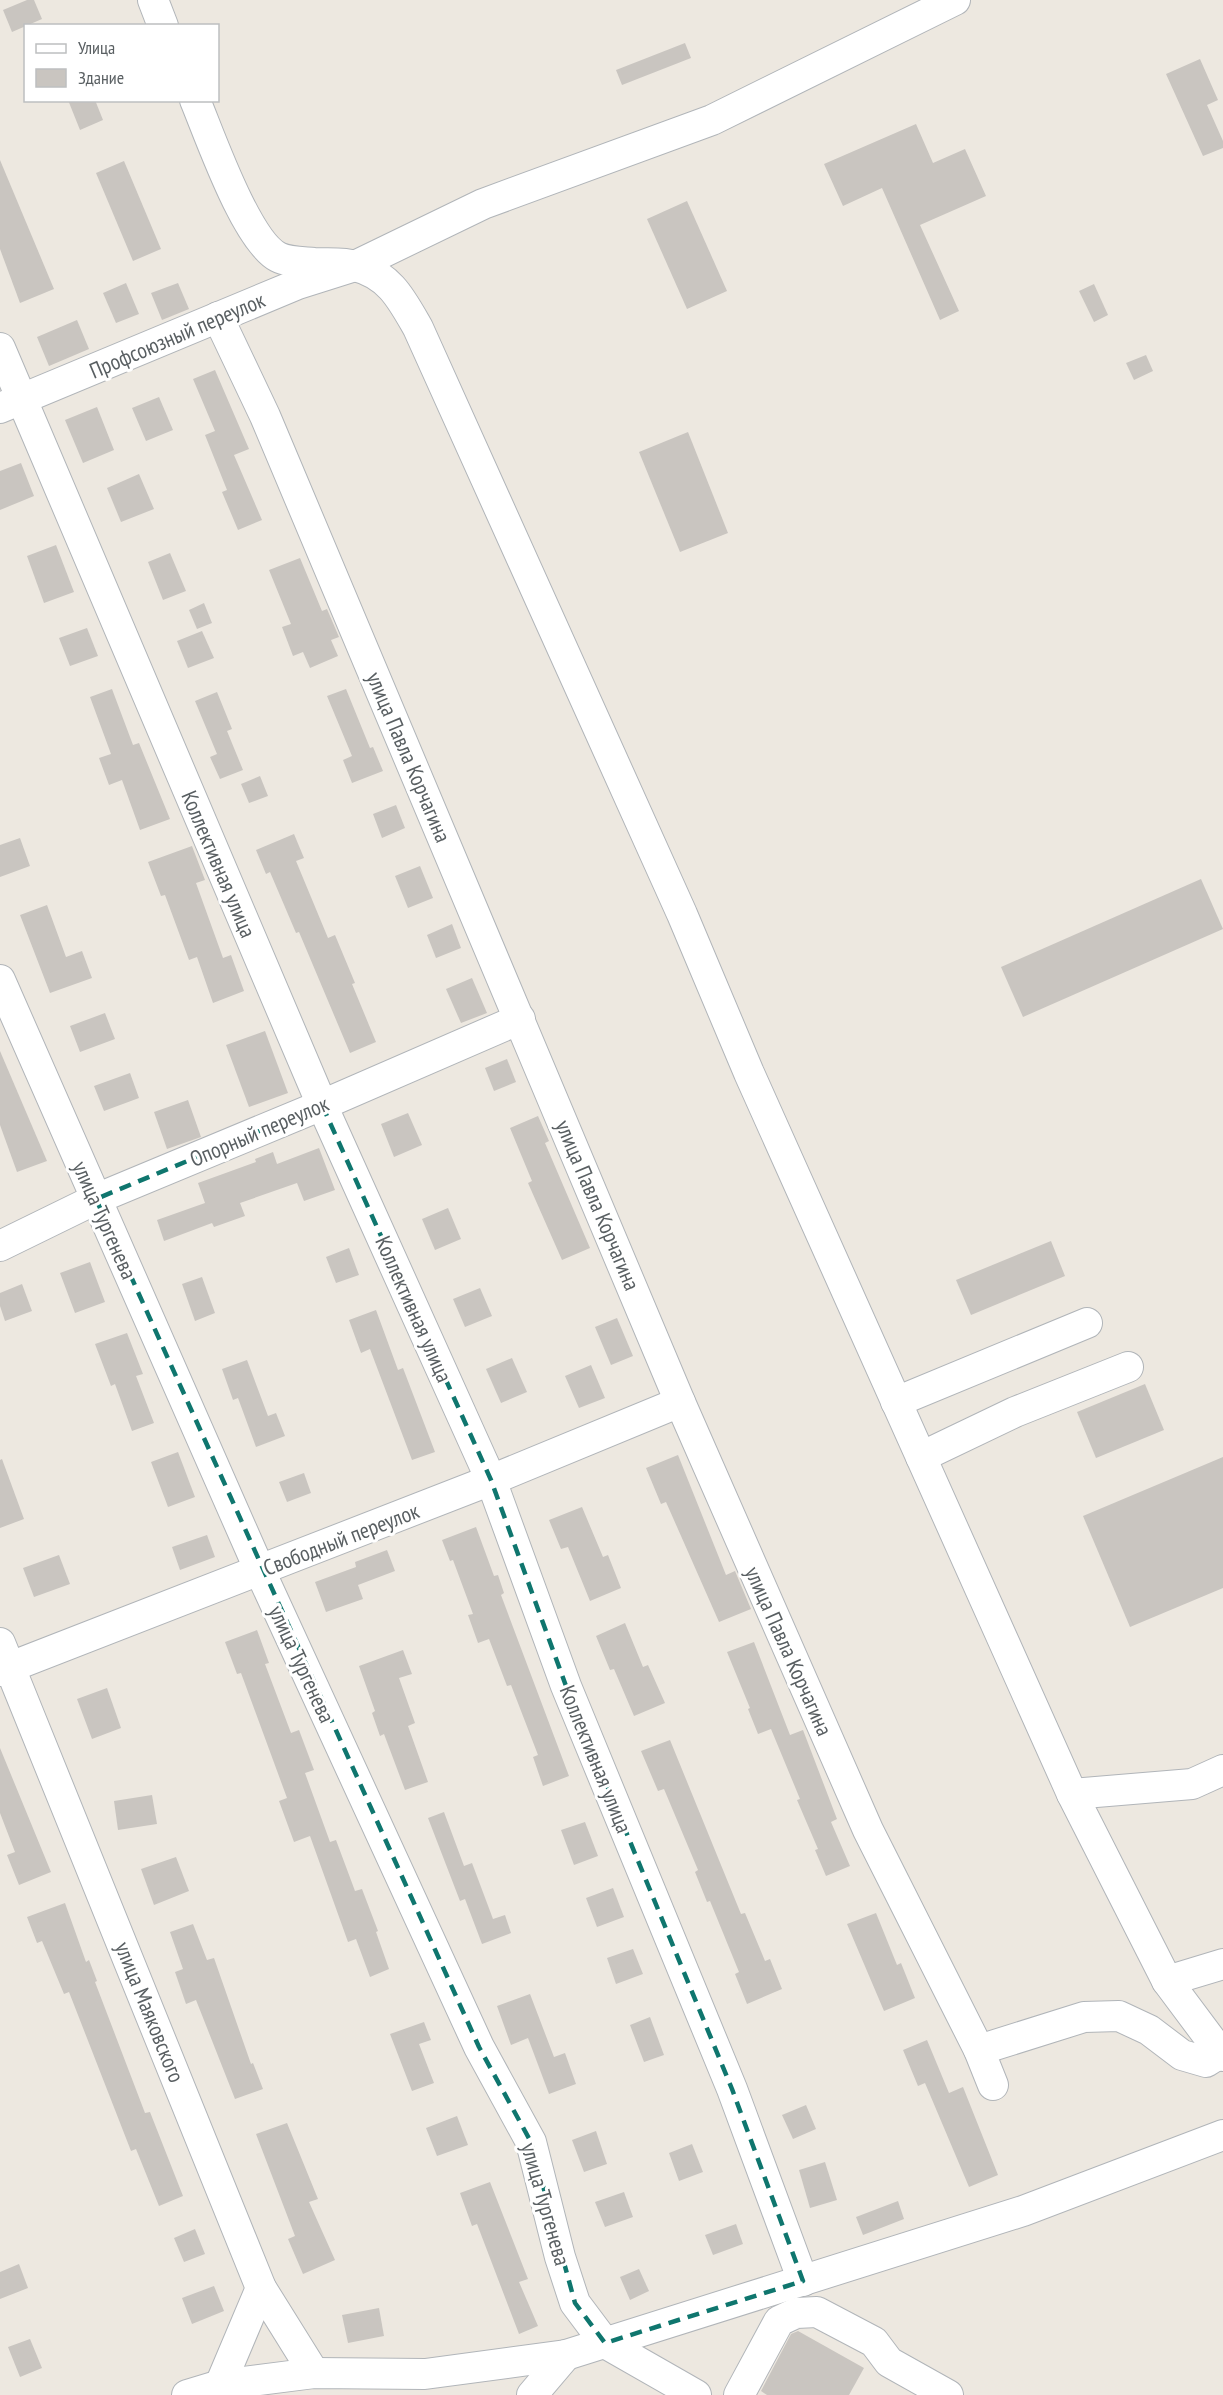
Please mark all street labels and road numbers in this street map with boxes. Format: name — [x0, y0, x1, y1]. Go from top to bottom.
street label: Профсоюзный переулок — [85, 285, 269, 385]
street label: улица Павла Корчагина — [360, 668, 458, 846]
street label: Коллективная улица — [175, 786, 263, 942]
street label: Опорный переулок — [185, 1089, 333, 1173]
street label: улица Павла Корчагина — [549, 1116, 647, 1294]
street label: улица Тургенева — [67, 1157, 143, 1283]
street label: Коллективная улица — [369, 1232, 459, 1386]
street label: Свободный переулок — [259, 1496, 423, 1582]
street label: улица Павла Корчагина — [739, 1562, 839, 1740]
street label: улица Тургенева — [263, 1601, 341, 1727]
street label: Коллективная улица — [554, 1681, 638, 1837]
street label: улица Маяковского — [109, 1938, 191, 2086]
street label: улица Тургенева — [515, 2139, 577, 2269]

